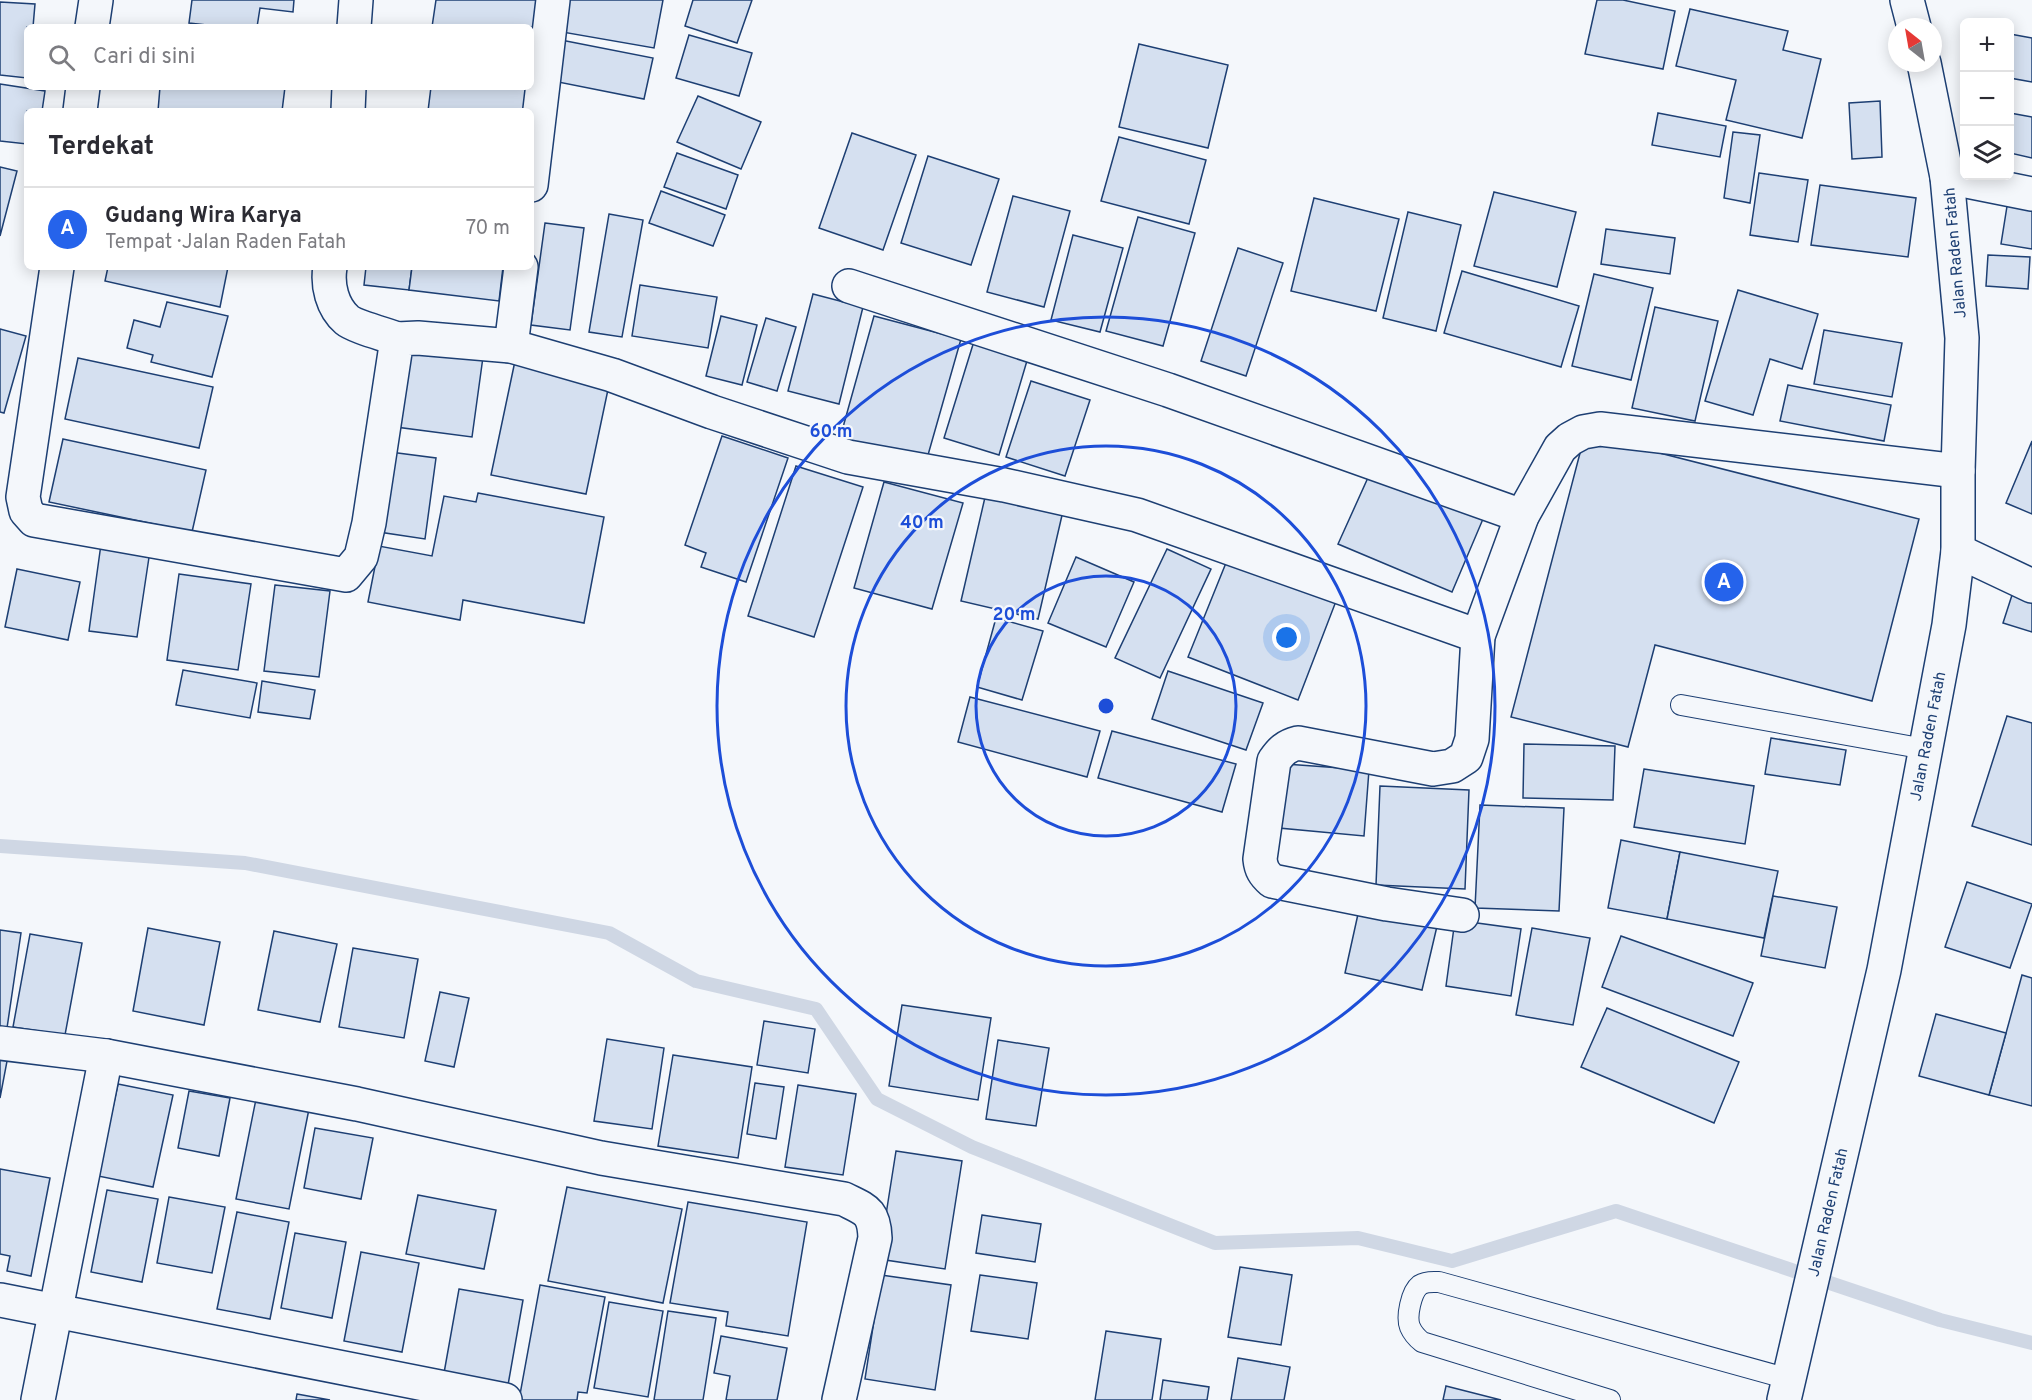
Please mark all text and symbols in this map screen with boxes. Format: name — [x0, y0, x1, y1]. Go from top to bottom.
north arrow — [1888, 18, 1942, 72]
map controls — [1960, 18, 2014, 180]
button: + — [1960, 18, 2014, 72]
search box — [24, 24, 534, 90]
icon: search — [45, 41, 78, 74]
text: Cari di sini — [93, 44, 195, 71]
button: − — [1960, 72, 2014, 126]
button: layers — [1960, 126, 2014, 180]
text: Terdekat — [48, 131, 154, 164]
street label: Jalan Raden Fatah — [1940, 186, 1972, 319]
text: Gudang Wira Karya — [105, 203, 302, 230]
text: A — [60, 216, 75, 242]
text: 70 m — [466, 216, 510, 242]
text: Tempat · Jalan Raden Fatah — [105, 230, 346, 256]
text: 60 m — [809, 421, 853, 444]
text: 40 m — [900, 512, 944, 535]
pin: A — [1704, 560, 1744, 604]
text: 20 m — [992, 604, 1036, 627]
your location — [1272, 623, 1301, 652]
street label: Jalan Raden Fatah — [1907, 670, 1951, 803]
centre of rings — [1096, 696, 1116, 716]
street label: Jalan Raden Fatah — [1804, 1146, 1853, 1279]

